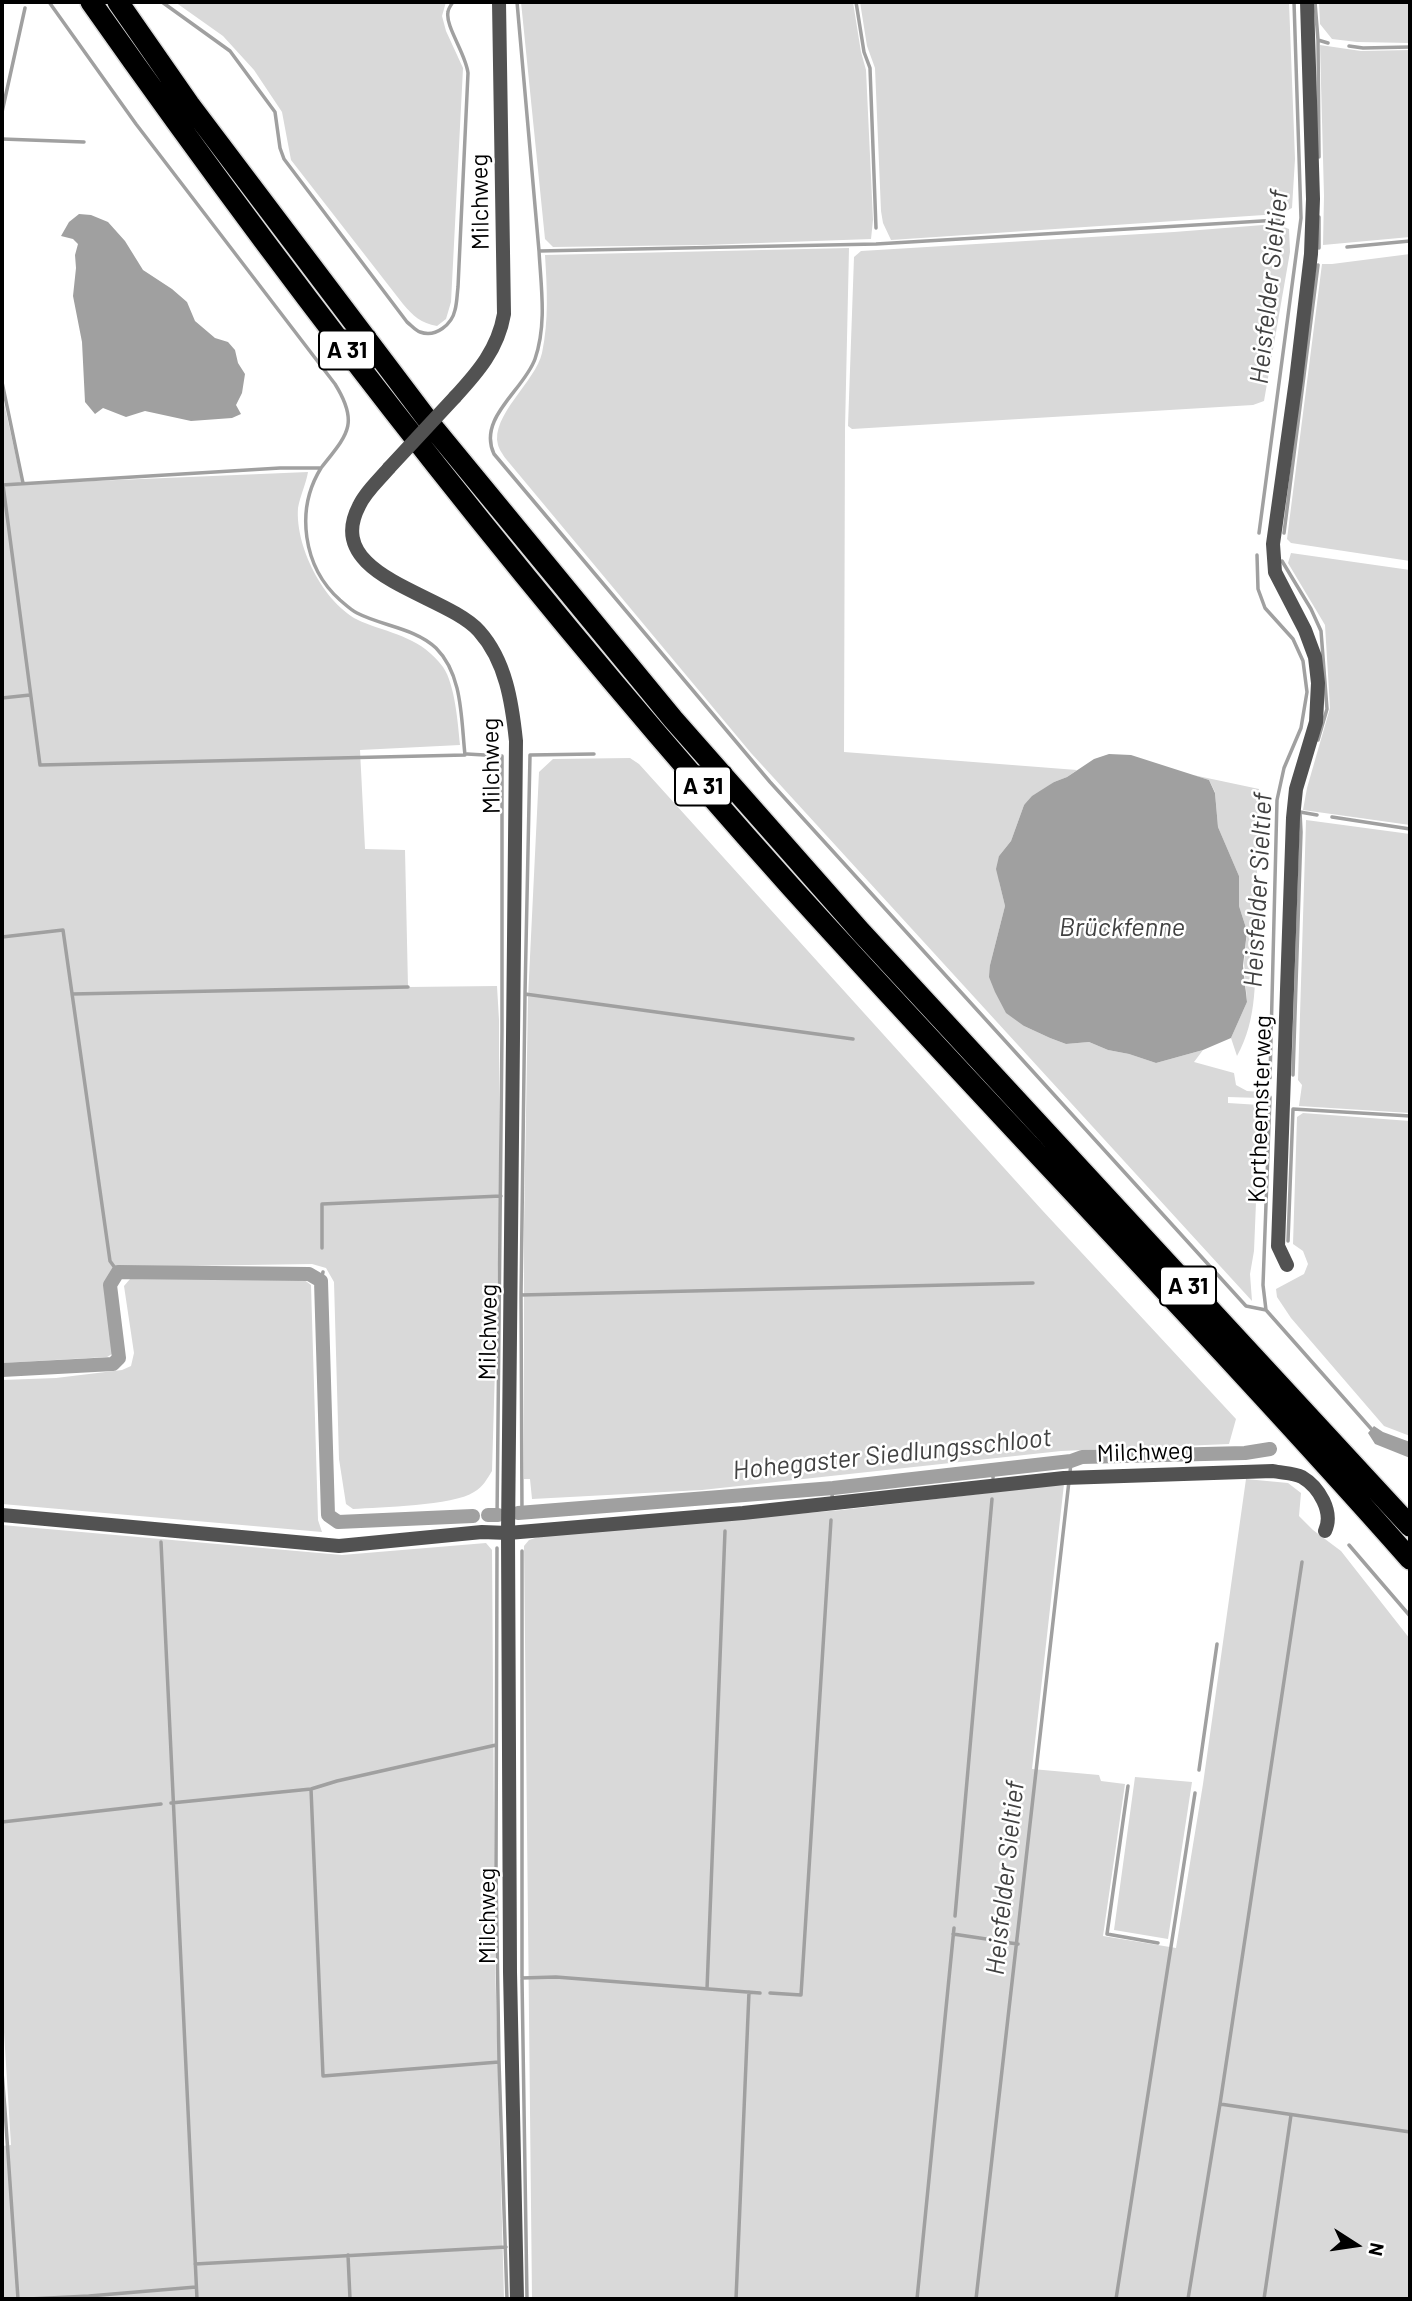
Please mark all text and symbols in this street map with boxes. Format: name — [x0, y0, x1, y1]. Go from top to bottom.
street label: Milchweg — [465, 153, 495, 251]
water label: Heisfelder Sieltief — [1243, 188, 1295, 386]
road number: A 31 — [319, 330, 375, 370]
street label: Milchweg — [476, 717, 506, 815]
road number: A 31 — [675, 766, 731, 806]
water label: Heisfelder Sieltief — [1237, 792, 1279, 988]
water label: Brückfenne — [1059, 911, 1185, 943]
street label: Kortheemsterweg — [1242, 1015, 1278, 1203]
road number: A 31 — [1160, 1266, 1216, 1306]
street label: Milchweg — [473, 1283, 503, 1381]
water label: Hohegaster Siedlungsschloot — [731, 1422, 1053, 1486]
street label: Milchweg — [1096, 1436, 1194, 1468]
water label: Heisfelder Sieltief — [979, 1779, 1031, 1977]
street label: Milchweg — [473, 1868, 501, 1964]
north arrow — [1321, 2210, 1391, 2280]
text: N — [1364, 2241, 1390, 2258]

